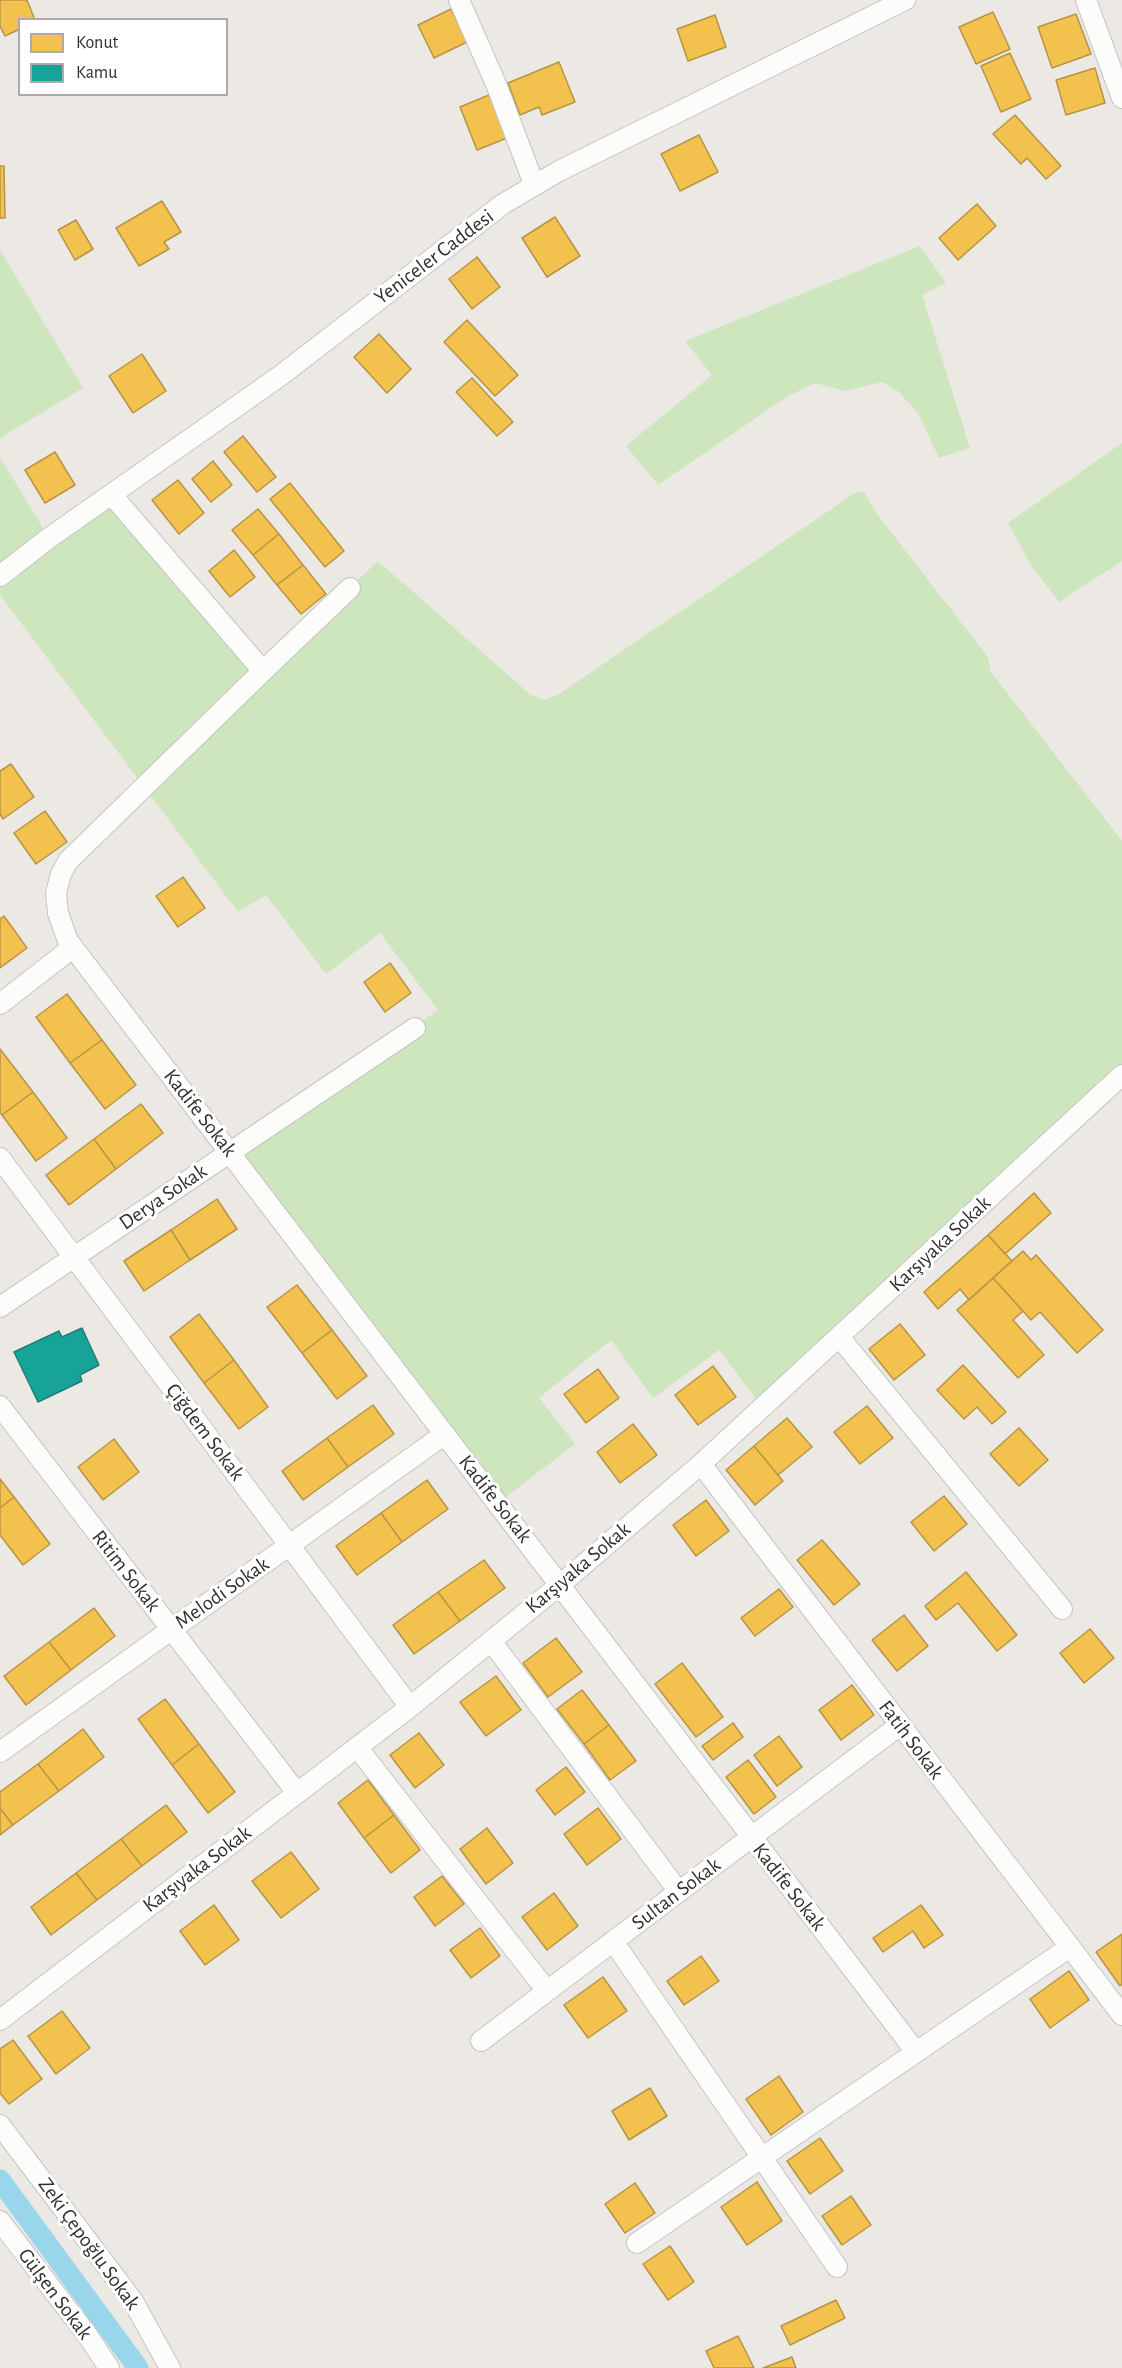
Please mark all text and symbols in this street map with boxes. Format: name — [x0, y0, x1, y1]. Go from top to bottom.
legend — [18, 18, 228, 96]
text: Konut — [76, 34, 118, 52]
text: Kamu — [76, 64, 117, 82]
street label: Yeniceler Caddesi — [369, 204, 499, 310]
street label: Kadife Sokak — [158, 1064, 242, 1162]
street label: Derya Sokak — [114, 1159, 212, 1235]
street label: Karşıyaka Sokak — [884, 1191, 996, 1297]
street label: Çiğdem Sokak — [160, 1378, 250, 1486]
street label: Kadife Sokak — [453, 1450, 537, 1548]
street label: Karşıyaka Sokak — [520, 1517, 636, 1619]
street label: Ritim Sokak — [86, 1525, 166, 1617]
street label: Melodi Sokak — [170, 1551, 274, 1635]
street label: Fatih Sokak — [873, 1695, 949, 1785]
street label: Karşıyaka Sokak — [138, 1820, 256, 1918]
street label: Kadife Sokak — [747, 1838, 831, 1936]
street label: Sultan Sokak — [627, 1852, 725, 1936]
street label: Zeki Çepoğlu Sokak — [33, 2173, 145, 2315]
street label: Gülşen Sokak — [12, 2243, 98, 2345]

